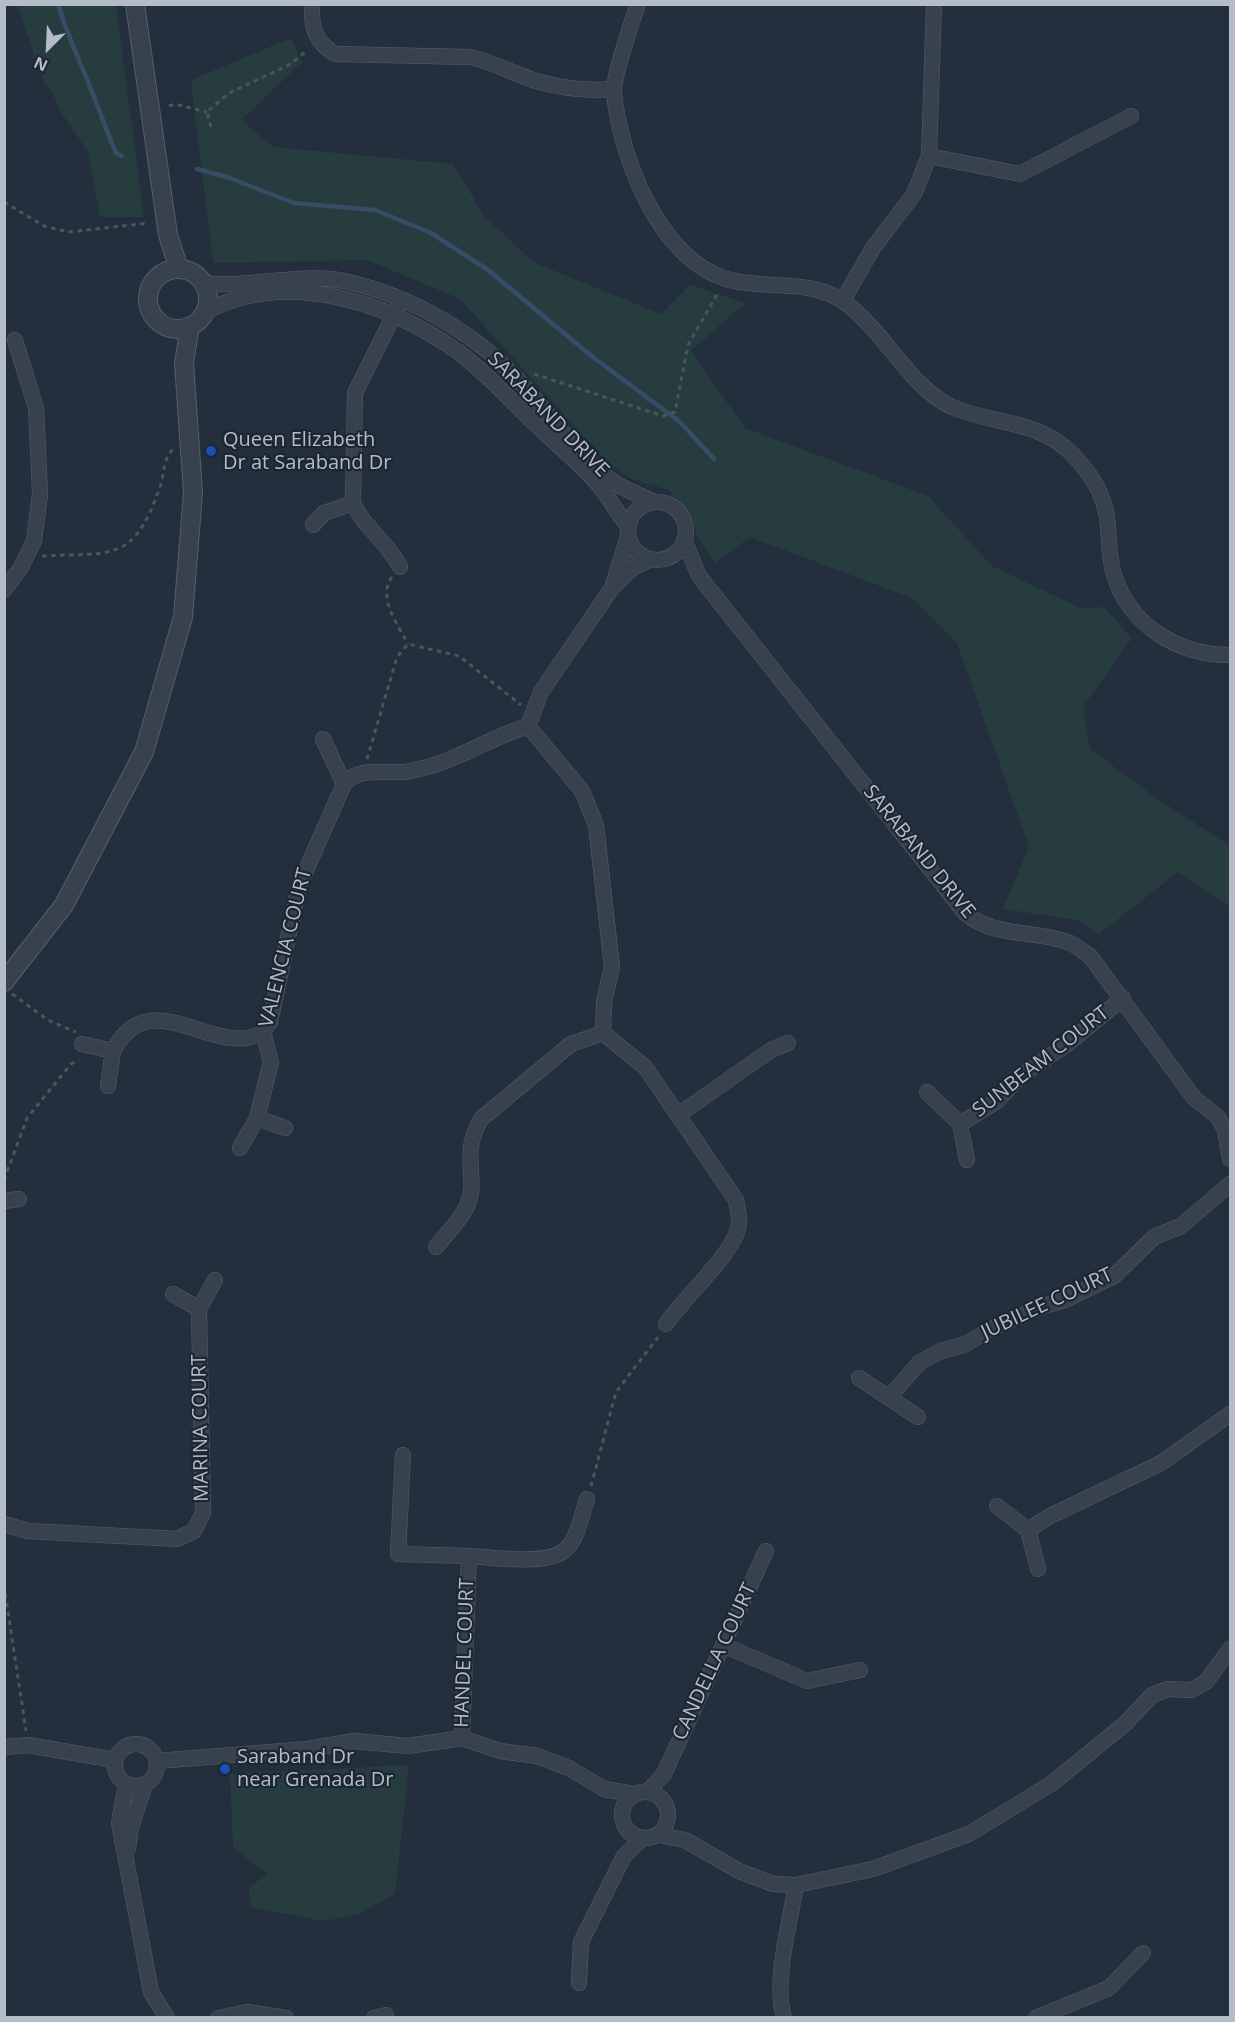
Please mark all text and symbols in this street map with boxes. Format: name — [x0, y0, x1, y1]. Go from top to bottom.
north arrow — [18, 18, 78, 78]
text: N — [30, 52, 51, 77]
street label: SARABAND DRIVE — [482, 348, 614, 482]
place label: Queen Elizabeth Dr at Saraband Dr — [223, 428, 391, 475]
marker: Queen Elizabeth Dr at Saraband Dr — [204, 444, 218, 458]
street label: SARABAND DRIVE — [858, 781, 980, 923]
street label: VALENCIA COURT — [255, 866, 317, 1030]
street label: SUNBEAM COURT — [968, 1001, 1114, 1123]
street label: JUBILEE COURT — [977, 1263, 1117, 1345]
street label: MARINA COURT — [188, 1354, 214, 1502]
street label: HANDEL COURT — [450, 1578, 480, 1728]
street label: CANDELLA COURT — [668, 1580, 762, 1744]
place label: Saraband Dr near Grenada Dr — [237, 1745, 394, 1792]
marker: Saraband Dr near Grenada Dr — [218, 1762, 232, 1776]

